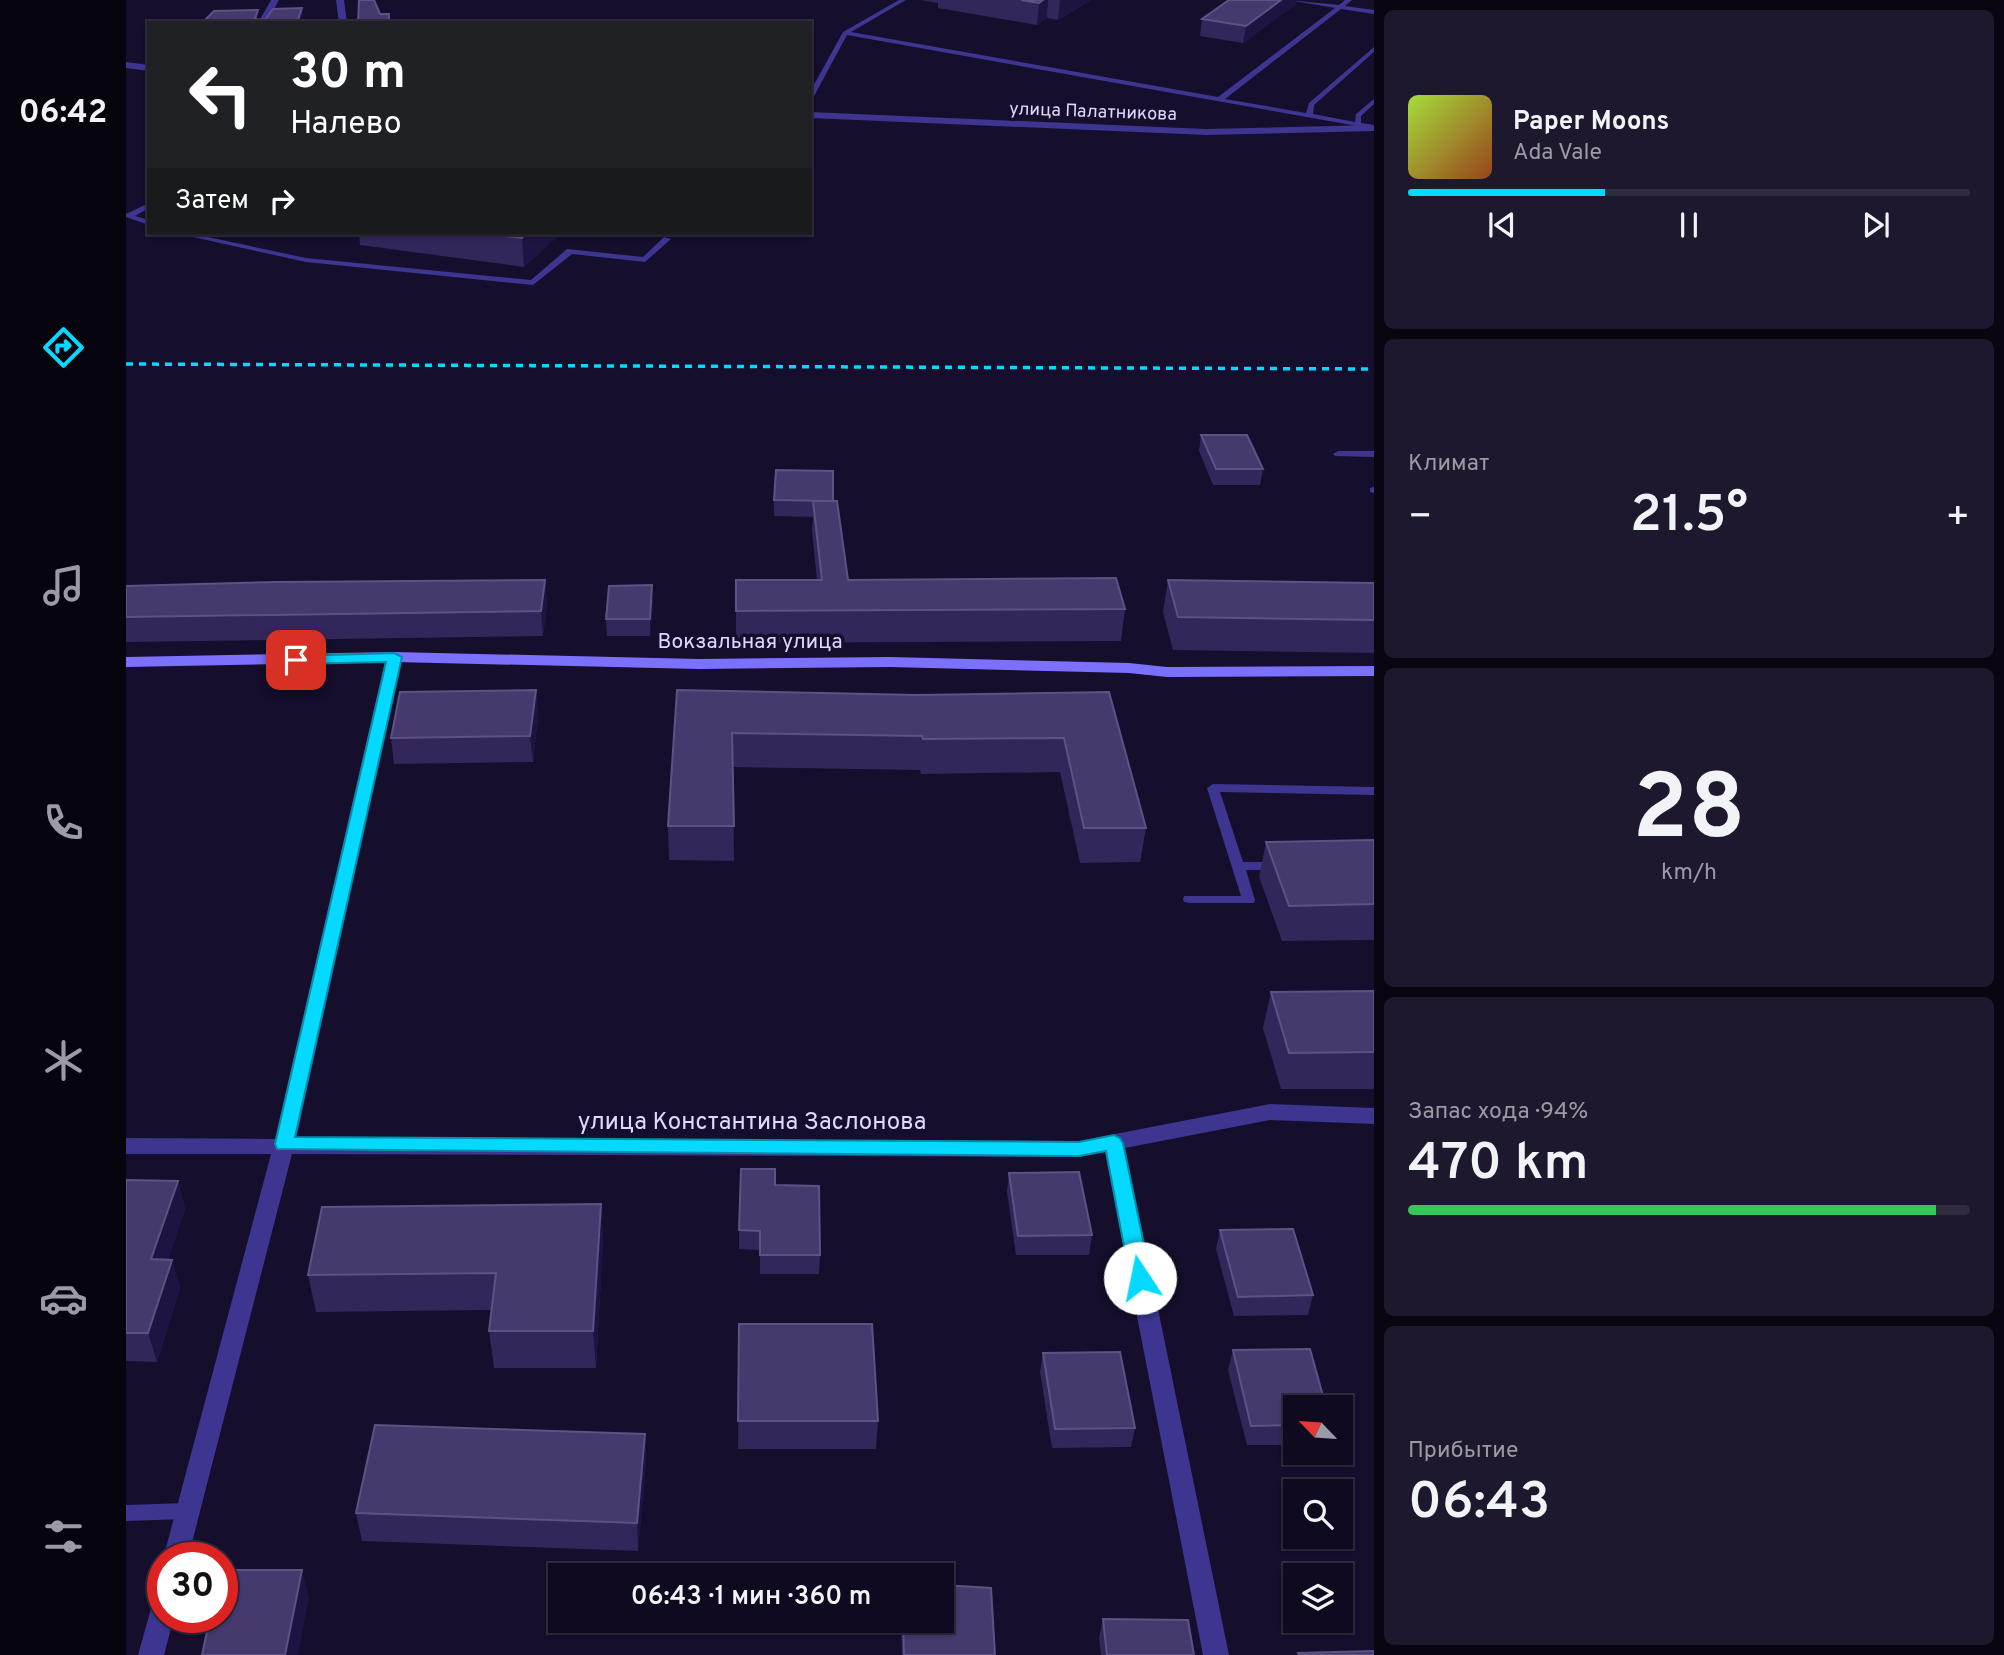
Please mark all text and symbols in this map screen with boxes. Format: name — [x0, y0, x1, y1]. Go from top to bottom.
text: 30 m — [290, 44, 406, 106]
icon: left — [175, 49, 266, 140]
text: 06:42 — [19, 94, 107, 134]
street label: улица Палатникова — [1009, 98, 1177, 127]
text: Налево — [290, 105, 402, 145]
text: Paper Moons — [1513, 106, 1669, 139]
text: Ada Vale — [1513, 139, 1602, 168]
icon: right — [263, 182, 301, 220]
text: Затем — [175, 185, 249, 218]
icon: previous — [1483, 206, 1521, 244]
icon: pause — [1670, 206, 1708, 244]
icon: next — [1857, 206, 1895, 244]
icon: directions — [39, 323, 88, 372]
text: Климат — [1408, 450, 1489, 479]
text: 21.5° — [1630, 484, 1748, 550]
text: − — [1408, 494, 1433, 543]
text: + — [1945, 494, 1970, 543]
icon: music — [39, 561, 88, 610]
street label: Вокзальная улица — [657, 629, 843, 656]
pin — [266, 630, 326, 690]
icon: arrive — [277, 641, 315, 679]
text: 28 — [1633, 756, 1745, 871]
icon: phone — [39, 798, 88, 847]
text: km/h — [1661, 859, 1717, 888]
icon: climate — [39, 1036, 88, 1085]
text: Запас хода · 94% — [1408, 1098, 1588, 1127]
street label: улица Константина Заслонова — [578, 1108, 926, 1138]
text: 470 km — [1408, 1132, 1589, 1198]
position arrow — [1103, 1241, 1177, 1315]
icon: car — [39, 1274, 88, 1323]
north arrow — [1283, 1395, 1353, 1465]
map controls — [1283, 1395, 1353, 1633]
text: Прибытие — [1408, 1437, 1518, 1466]
text: 06:43 — [1408, 1471, 1550, 1537]
button: search — [1283, 1479, 1353, 1549]
icon: filters — [39, 1512, 88, 1561]
speed limit sign: 30 — [147, 1542, 238, 1633]
button: layers — [1283, 1563, 1353, 1633]
text: 06:43 · 1 мин · 360 m — [631, 1581, 871, 1614]

